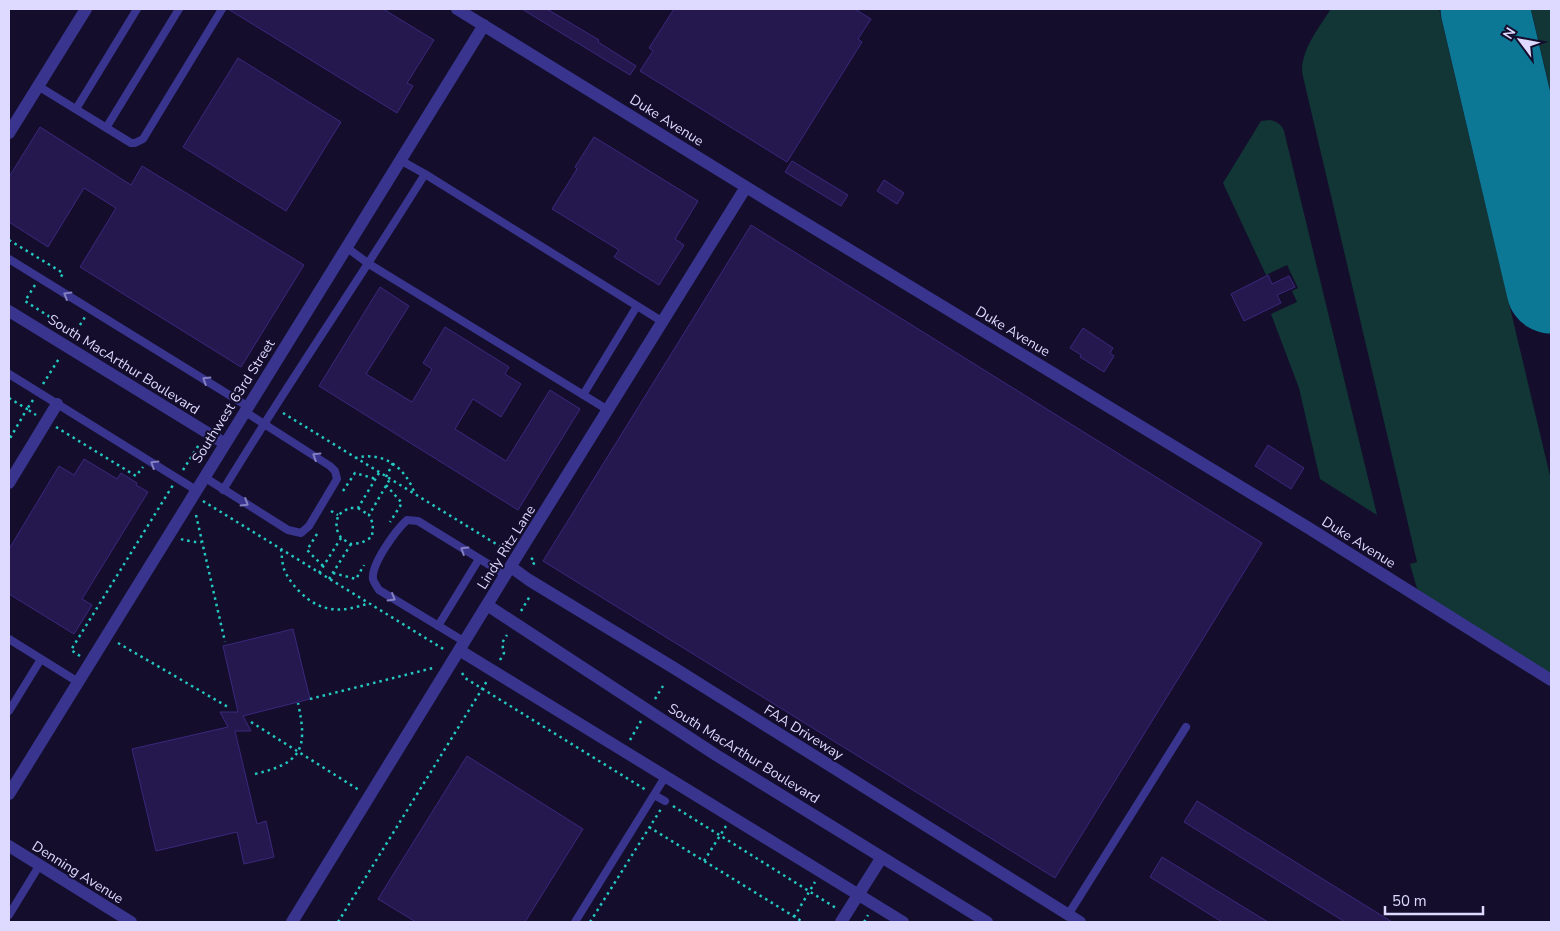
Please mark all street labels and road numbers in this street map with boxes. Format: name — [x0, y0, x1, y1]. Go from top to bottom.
street label: Duke Avenue — [626, 90, 707, 151]
street label: Duke Avenue — [972, 302, 1054, 361]
street label: South MacArthur Boulevard — [44, 310, 203, 419]
street label: Southwest 63rd Street — [187, 336, 279, 467]
street label: Lindy Ritz Lane — [473, 502, 540, 593]
street label: Duke Avenue — [1318, 512, 1399, 573]
street label: South MacArthur Boulevard — [664, 699, 823, 808]
street label: FAA Driveway — [760, 700, 848, 765]
street label: Denning Avenue — [28, 837, 127, 908]

